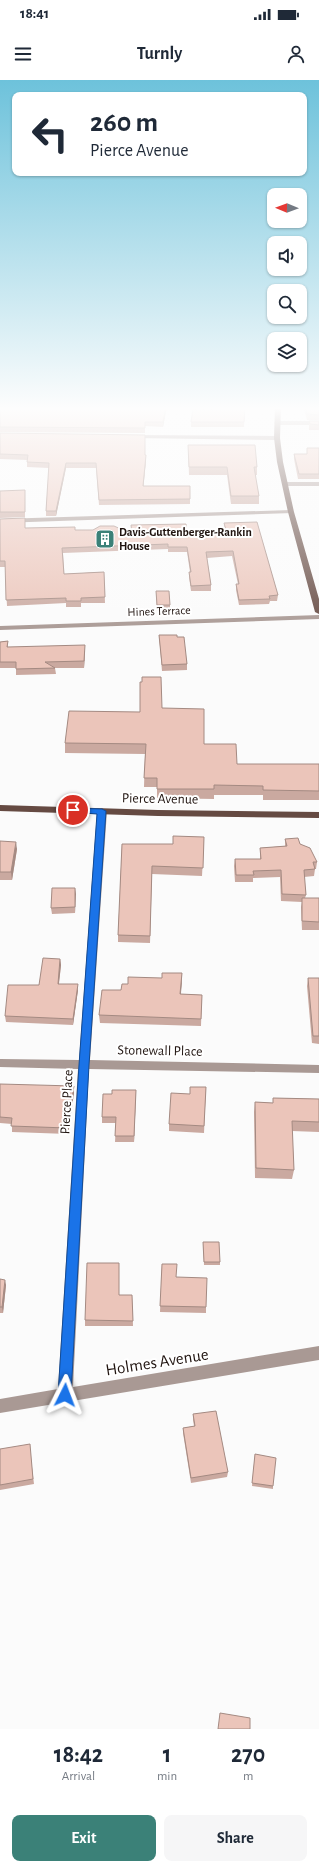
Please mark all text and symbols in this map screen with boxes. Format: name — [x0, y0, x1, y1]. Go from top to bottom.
text: 18:41 — [20, 6, 49, 21]
icon: menu — [12, 43, 34, 65]
icon: person — [285, 43, 307, 65]
text: Turnly — [137, 45, 182, 63]
icon: left — [24, 108, 76, 160]
text: 260 m — [90, 109, 158, 137]
text: Pierce Avenue — [90, 142, 188, 160]
north arrow — [267, 188, 307, 228]
map controls — [267, 188, 307, 372]
button: sound — [267, 236, 307, 276]
button: search — [267, 284, 307, 324]
button: layers — [267, 332, 307, 372]
place label: Davis-Guttenberger-Rankin House — [119, 526, 252, 552]
building icon: Davis-Guttenberger-Rankin House — [94, 528, 116, 550]
street label: Hines Terrace — [127, 604, 191, 618]
street label: Pierce Avenue — [122, 791, 198, 807]
pin — [56, 793, 90, 827]
icon: arrive — [62, 799, 84, 821]
street label: Stonewall Place — [117, 1043, 203, 1059]
street label: Pierce Place — [58, 1069, 76, 1135]
street label: Holmes Avenue — [104, 1345, 210, 1379]
position arrow — [44, 1374, 86, 1416]
text: 18:42 — [54, 1743, 103, 1767]
text: 1 — [163, 1743, 171, 1767]
text: 270 — [231, 1743, 265, 1767]
text: Arrival — [62, 1770, 95, 1783]
text: min — [157, 1770, 177, 1783]
text: m — [243, 1770, 253, 1783]
button: Exit — [12, 1815, 156, 1861]
button: Share — [164, 1815, 307, 1861]

